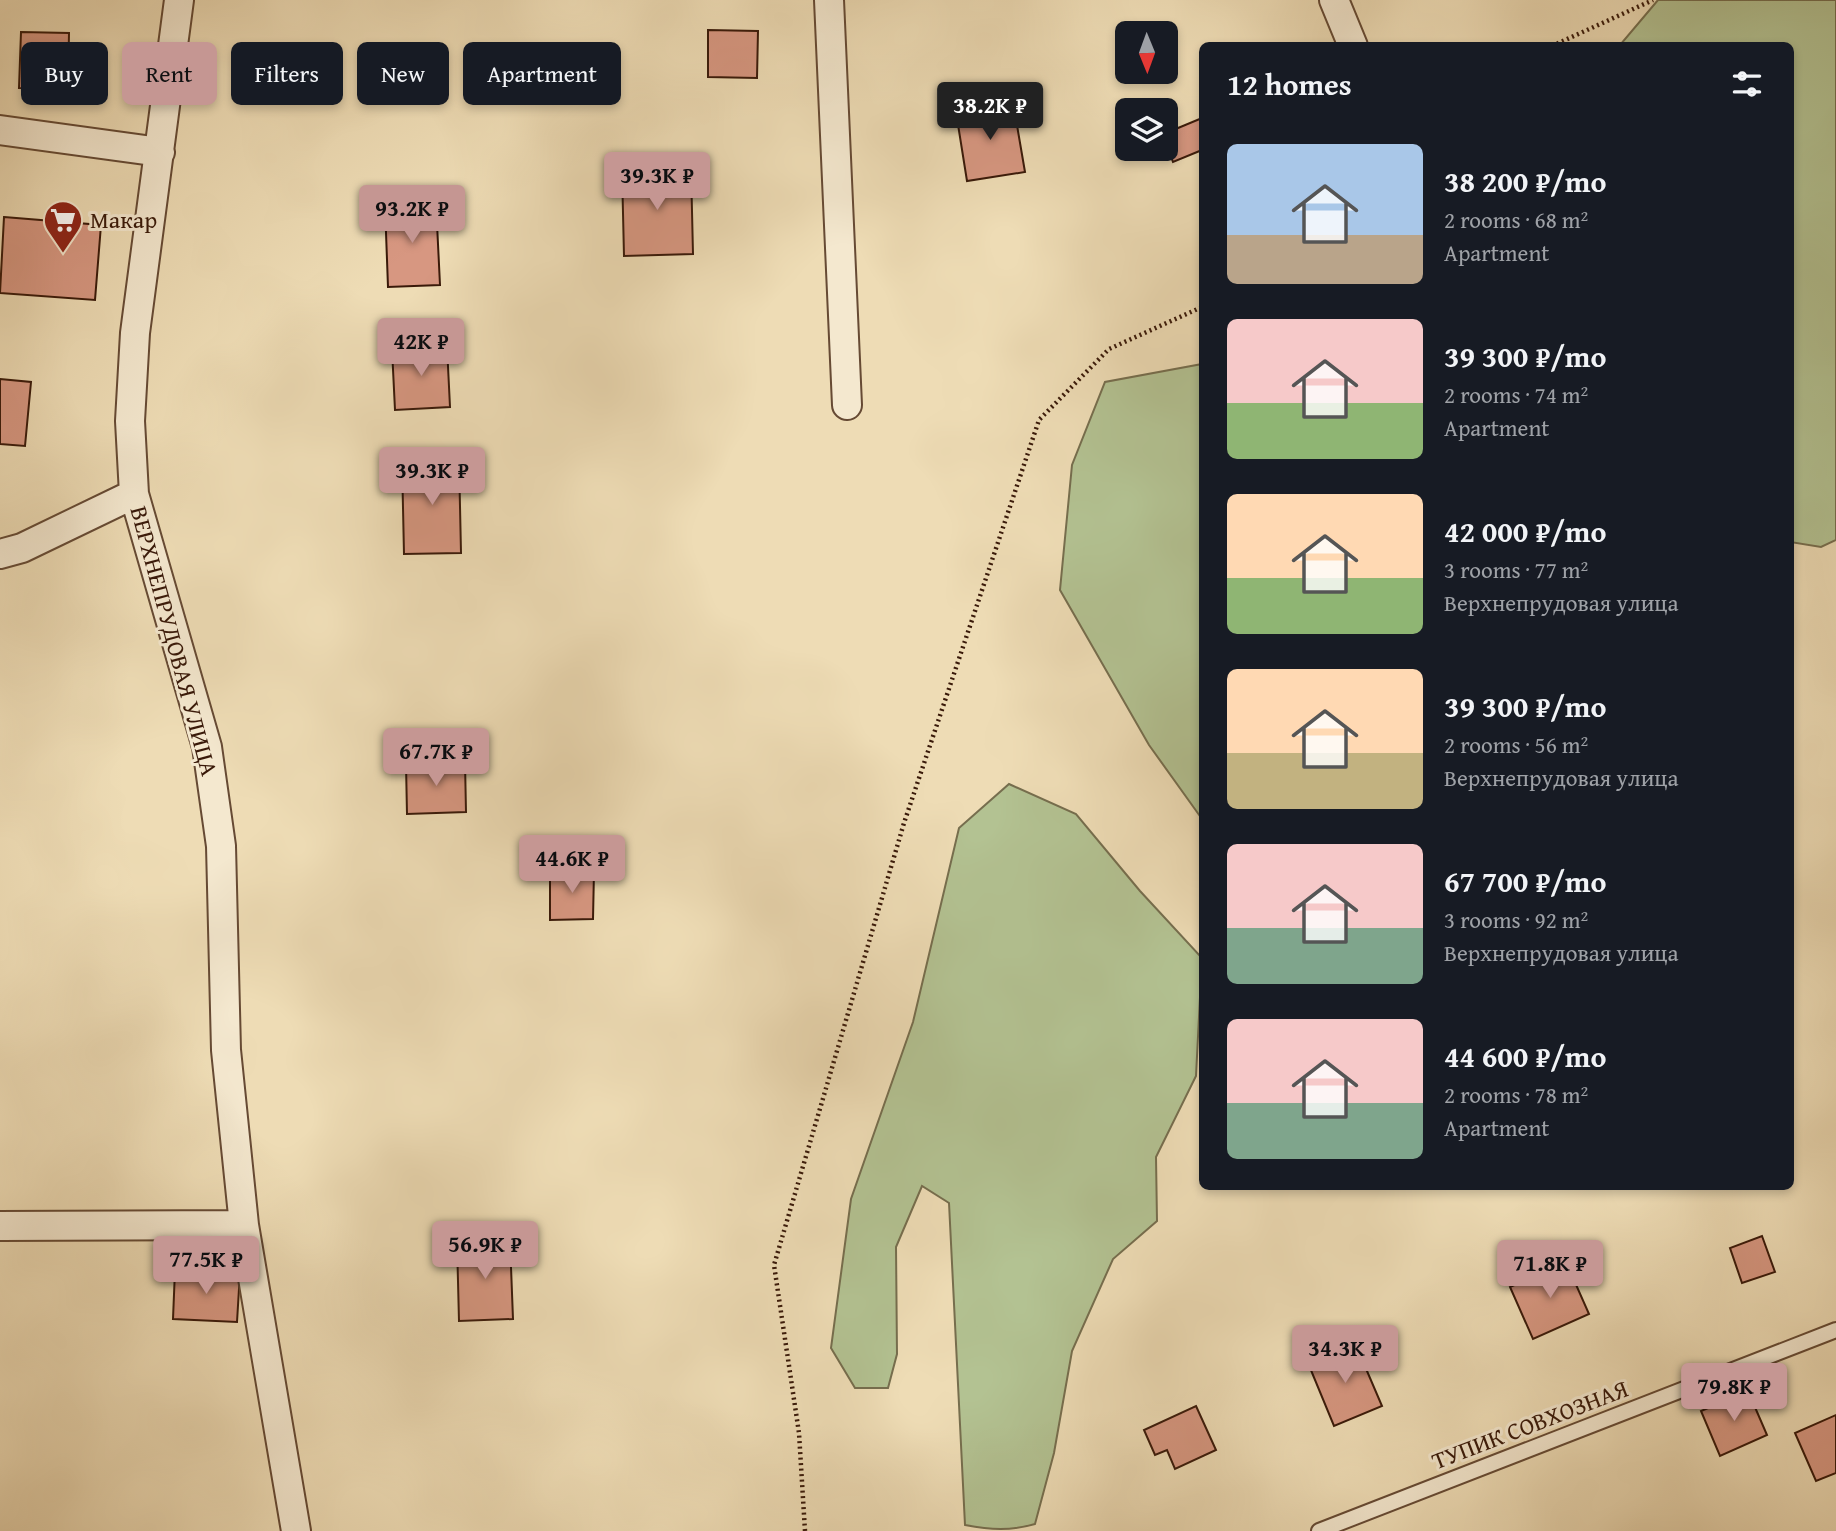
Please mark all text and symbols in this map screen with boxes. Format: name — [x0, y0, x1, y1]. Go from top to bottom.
north arrow — [1115, 21, 1178, 84]
map controls — [1115, 21, 1178, 161]
chip: Buy — [21, 42, 108, 105]
chip: Rent — [122, 42, 217, 105]
chip: Filters — [231, 42, 343, 105]
chip: New — [357, 42, 449, 105]
chip: Apartment — [463, 42, 621, 105]
text: 12 homes — [1227, 62, 1352, 106]
icon: filters — [1728, 65, 1766, 103]
pin: 38.2K ₽ — [925, 82, 1055, 142]
text: 38.2K ₽ — [953, 88, 1027, 121]
button: layers — [1115, 98, 1178, 161]
pin: 39.3K ₽ — [592, 152, 722, 212]
text: 39.3K ₽ — [620, 158, 694, 191]
text: 38 200 ₽/mo — [1444, 159, 1607, 203]
icon: home — [1283, 172, 1367, 256]
pin: 93.2K ₽ — [347, 186, 477, 245]
text: 93.2K ₽ — [375, 191, 449, 224]
supermarket icon: Макар — [42, 199, 84, 254]
place label: Макар — [90, 202, 157, 237]
text: 2 rooms · 68 m² — [1444, 203, 1588, 236]
text: Apartment — [1444, 236, 1549, 269]
pin: 42K ₽ — [372, 318, 470, 378]
text: 42K ₽ — [393, 324, 449, 357]
text: 39 300 ₽/mo — [1444, 334, 1607, 378]
icon: home — [1283, 347, 1367, 431]
text: 2 rooms · 74 m² — [1444, 378, 1588, 411]
text: Apartment — [1444, 411, 1549, 444]
pin: 39.3K ₽ — [367, 448, 497, 507]
text: 39.3K ₽ — [395, 453, 469, 486]
street label: ВЕРХНЕПРУДОВАЯ УЛИЦА — [122, 502, 227, 780]
text: 42 000 ₽/mo — [1444, 509, 1607, 553]
icon: home — [1283, 522, 1367, 606]
text: 3 rooms · 77 m² — [1444, 553, 1588, 586]
text: Верхнепрудовая улица — [1444, 586, 1678, 619]
text: 39 300 ₽/mo — [1444, 684, 1607, 728]
icon: home — [1283, 697, 1367, 781]
pin: 67.7K ₽ — [371, 728, 501, 788]
text: 2 rooms · 56 m² — [1444, 728, 1588, 761]
text: 67.7K ₽ — [399, 734, 473, 767]
text: Верхнепрудовая улица — [1444, 761, 1678, 794]
pin: 44.6K ₽ — [507, 836, 637, 895]
text: 44.6K ₽ — [535, 841, 609, 874]
text: 67 700 ₽/mo — [1444, 859, 1607, 903]
icon: home — [1283, 872, 1367, 956]
text: 3 rooms · 92 m² — [1444, 903, 1588, 936]
text: Верхнепрудовая улица — [1444, 936, 1678, 969]
text: 44 600 ₽/mo — [1444, 1034, 1607, 1078]
icon: home — [1283, 1047, 1367, 1131]
text: 2 rooms · 78 m² — [1444, 1078, 1588, 1111]
text: Apartment — [1444, 1111, 1549, 1144]
pin: 56.9K ₽ — [420, 1222, 550, 1281]
text: 56.9K ₽ — [448, 1227, 522, 1260]
pin: 77.5K ₽ — [141, 1236, 271, 1296]
pin: 71.8K ₽ — [1485, 1240, 1615, 1300]
text: 77.5K ₽ — [169, 1242, 243, 1275]
text: 71.8K ₽ — [1513, 1246, 1587, 1279]
pin: 34.3K ₽ — [1280, 1326, 1410, 1385]
text: 34.3K ₽ — [1308, 1331, 1382, 1364]
pin: 79.8K ₽ — [1669, 1364, 1799, 1423]
text: 79.8K ₽ — [1697, 1369, 1771, 1402]
street label: ТУПИК СОВХОЗНАЯ — [1427, 1371, 1633, 1478]

